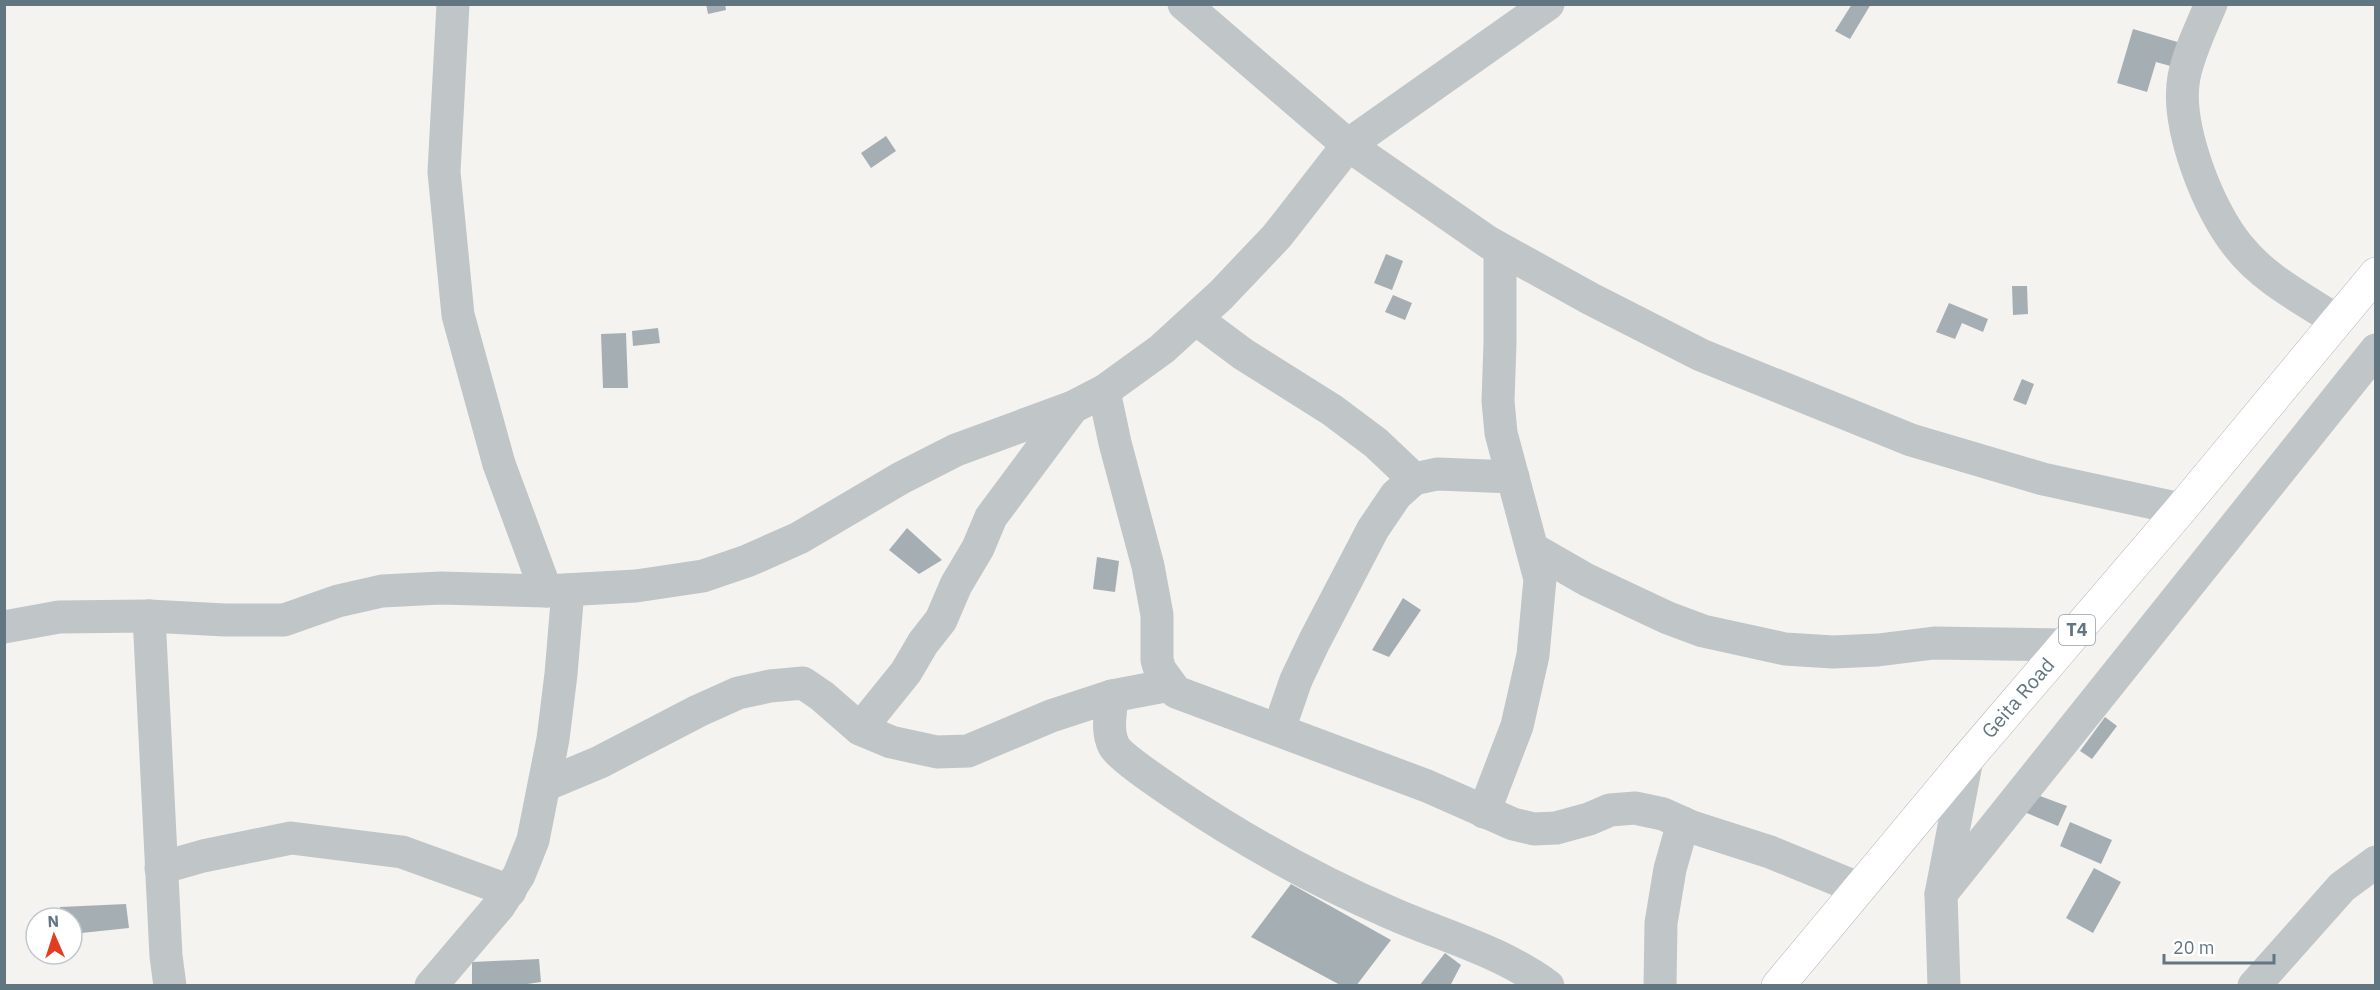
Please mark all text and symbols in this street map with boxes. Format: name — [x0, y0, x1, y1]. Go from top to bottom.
road number: T4 — [2059, 615, 2095, 645]
street label: Geita Road — [1975, 652, 2060, 744]
north arrow — [24, 906, 84, 966]
text: N — [47, 911, 60, 931]
scale bar — [2164, 927, 2274, 965]
text: 20 m — [2173, 936, 2215, 959]

